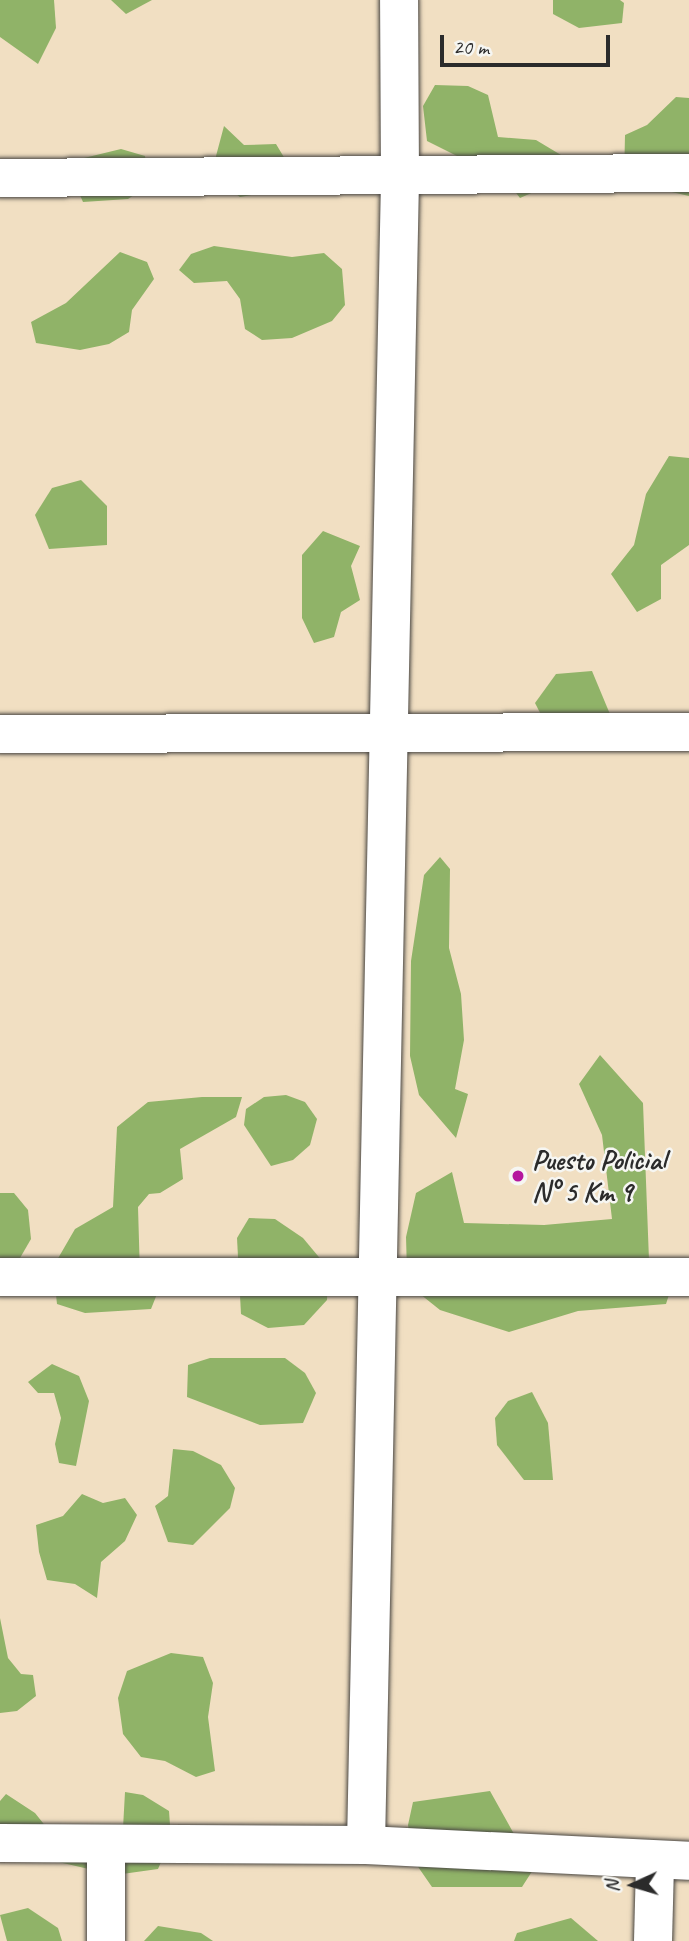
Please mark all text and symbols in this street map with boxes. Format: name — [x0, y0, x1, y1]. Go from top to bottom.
scale bar — [444, 21, 614, 65]
text: 20 m — [453, 34, 489, 60]
place label: Puesto Policial N° 5 Km 9 — [532, 1143, 666, 1209]
marker: Puesto Policial N° 5 Km 9 — [510, 1168, 526, 1184]
north arrow — [598, 1850, 668, 1920]
text: N — [600, 1880, 624, 1893]

